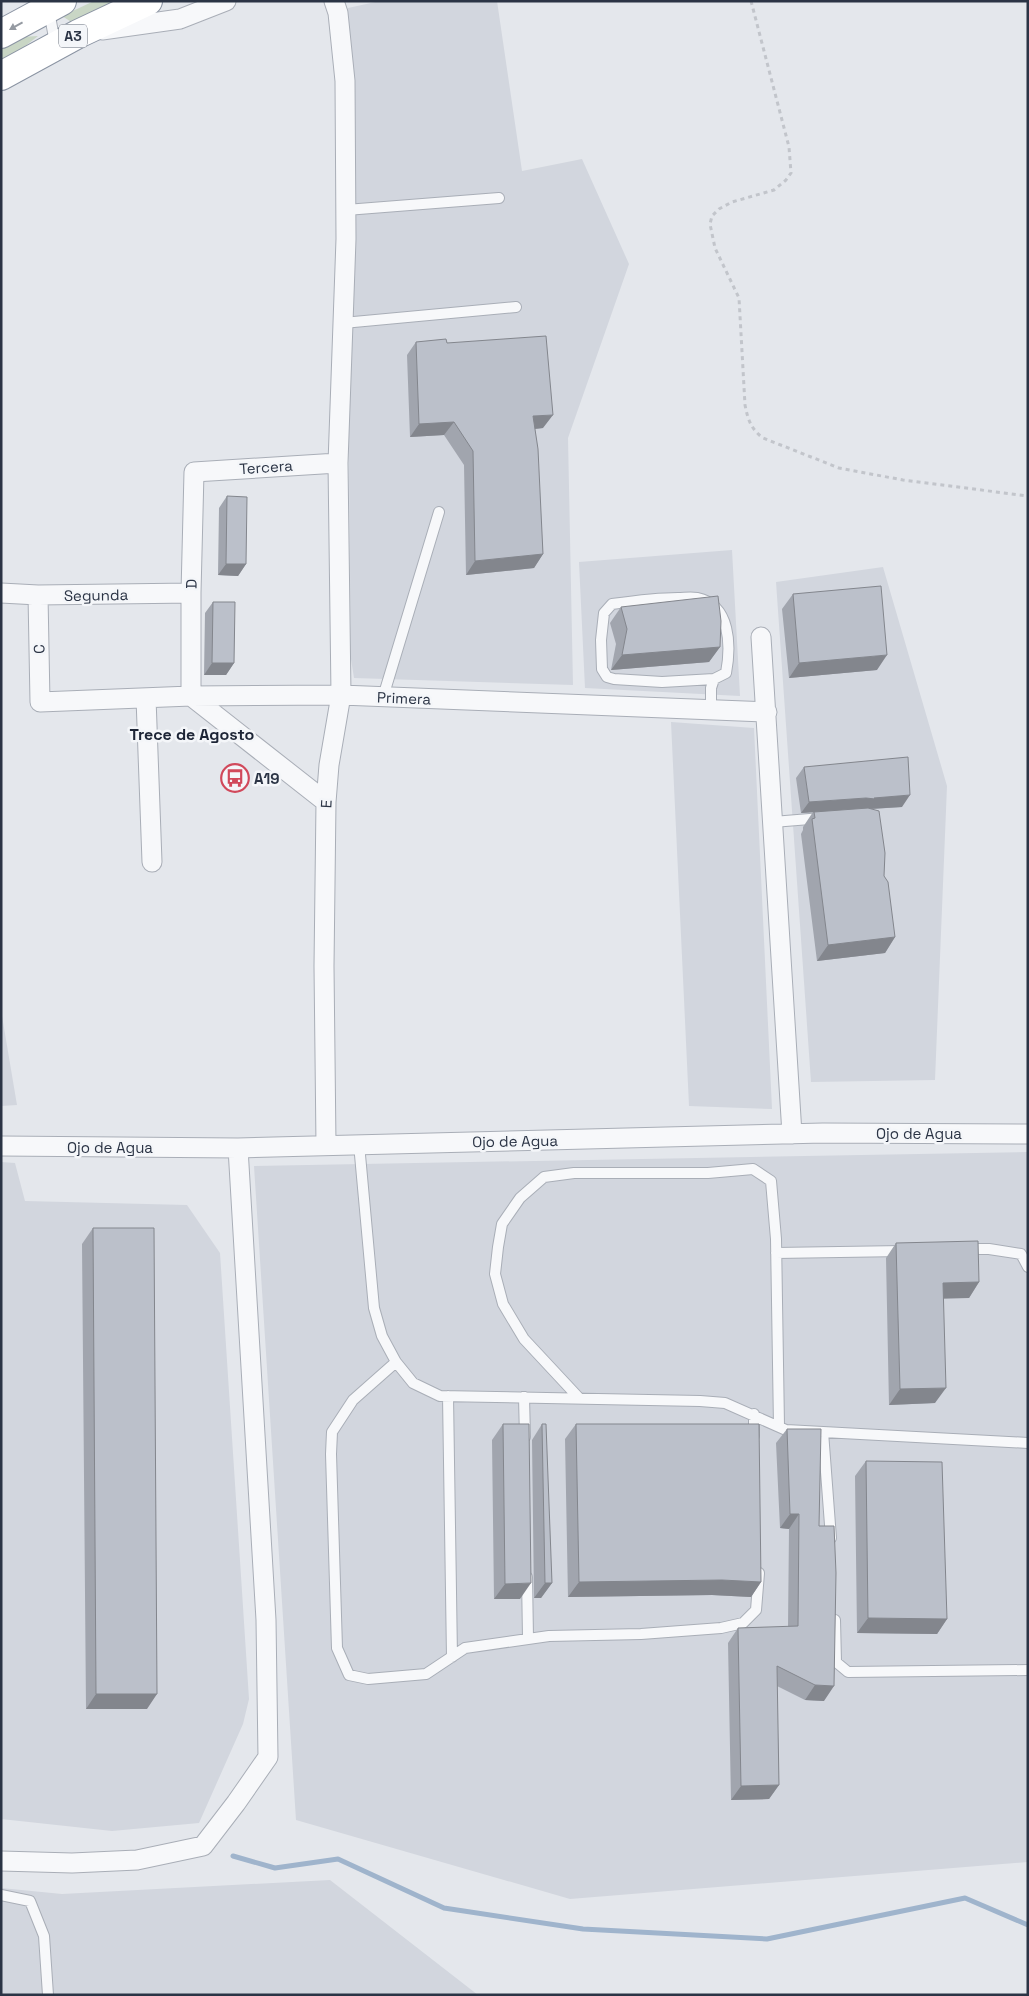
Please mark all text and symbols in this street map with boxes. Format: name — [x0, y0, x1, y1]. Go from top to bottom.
one-way arrow — [9, 21, 23, 30]
road number: A3 — [59, 24, 87, 48]
street label: Tercera — [239, 456, 294, 478]
street label: D — [181, 579, 201, 589]
street label: Segunda — [64, 585, 129, 605]
street label: C — [29, 644, 49, 654]
street label: Primera — [377, 688, 432, 708]
district label: Trece de Agosto — [130, 724, 255, 745]
bus stop icon: A19 — [220, 763, 250, 793]
place label: A19 — [254, 769, 280, 788]
street label: E — [316, 799, 336, 809]
street label: Ojo de Agua — [876, 1124, 962, 1143]
street label: Ojo de Agua — [472, 1131, 559, 1151]
street label: Ojo de Agua — [67, 1138, 153, 1157]

